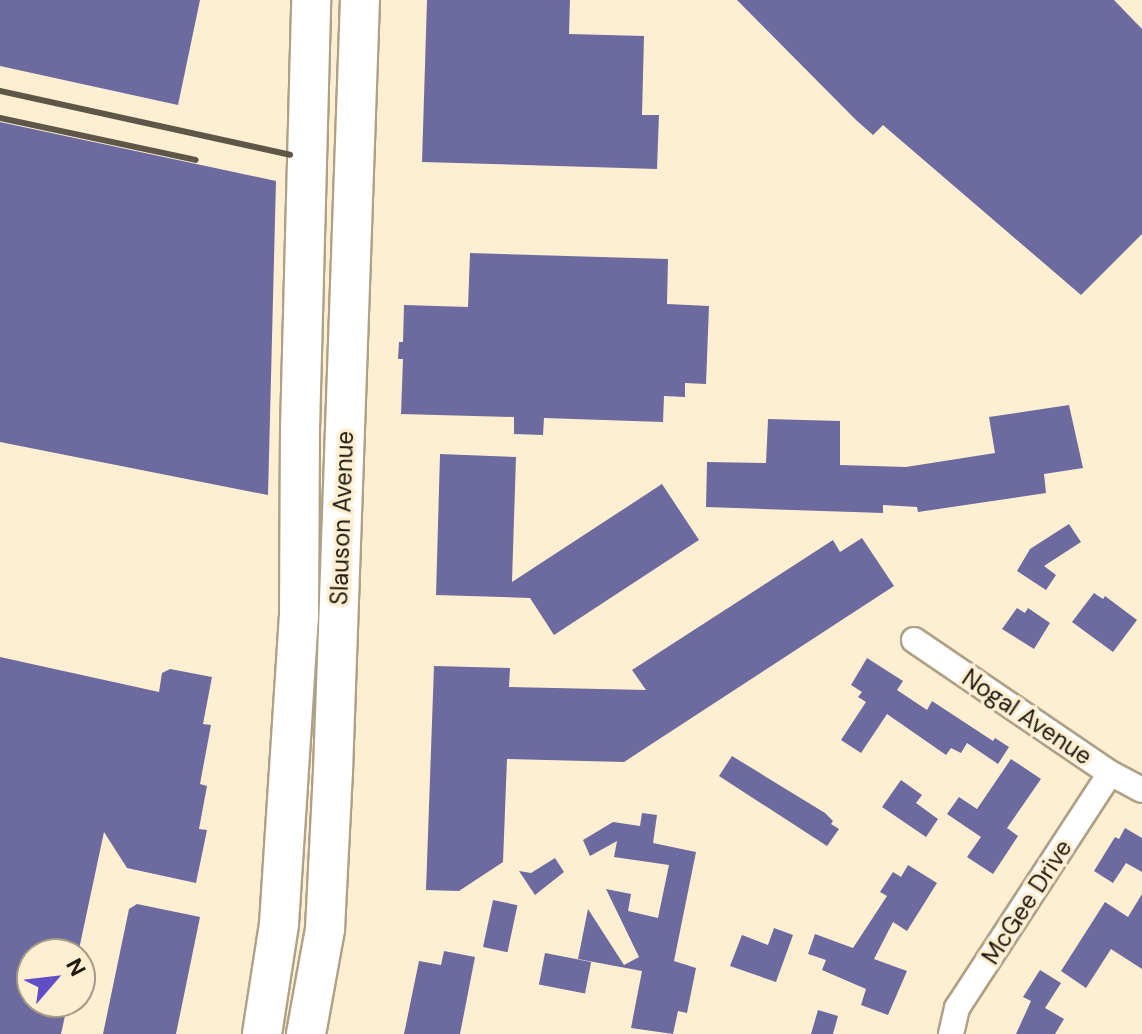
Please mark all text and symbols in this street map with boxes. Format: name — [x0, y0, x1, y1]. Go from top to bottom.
street label: Slauson Avenue — [325, 431, 359, 605]
street label: Nogal Avenue — [957, 663, 1097, 771]
street label: McGee Drive — [976, 834, 1078, 970]
north arrow — [16, 938, 96, 1018]
text: N — [59, 954, 92, 981]

